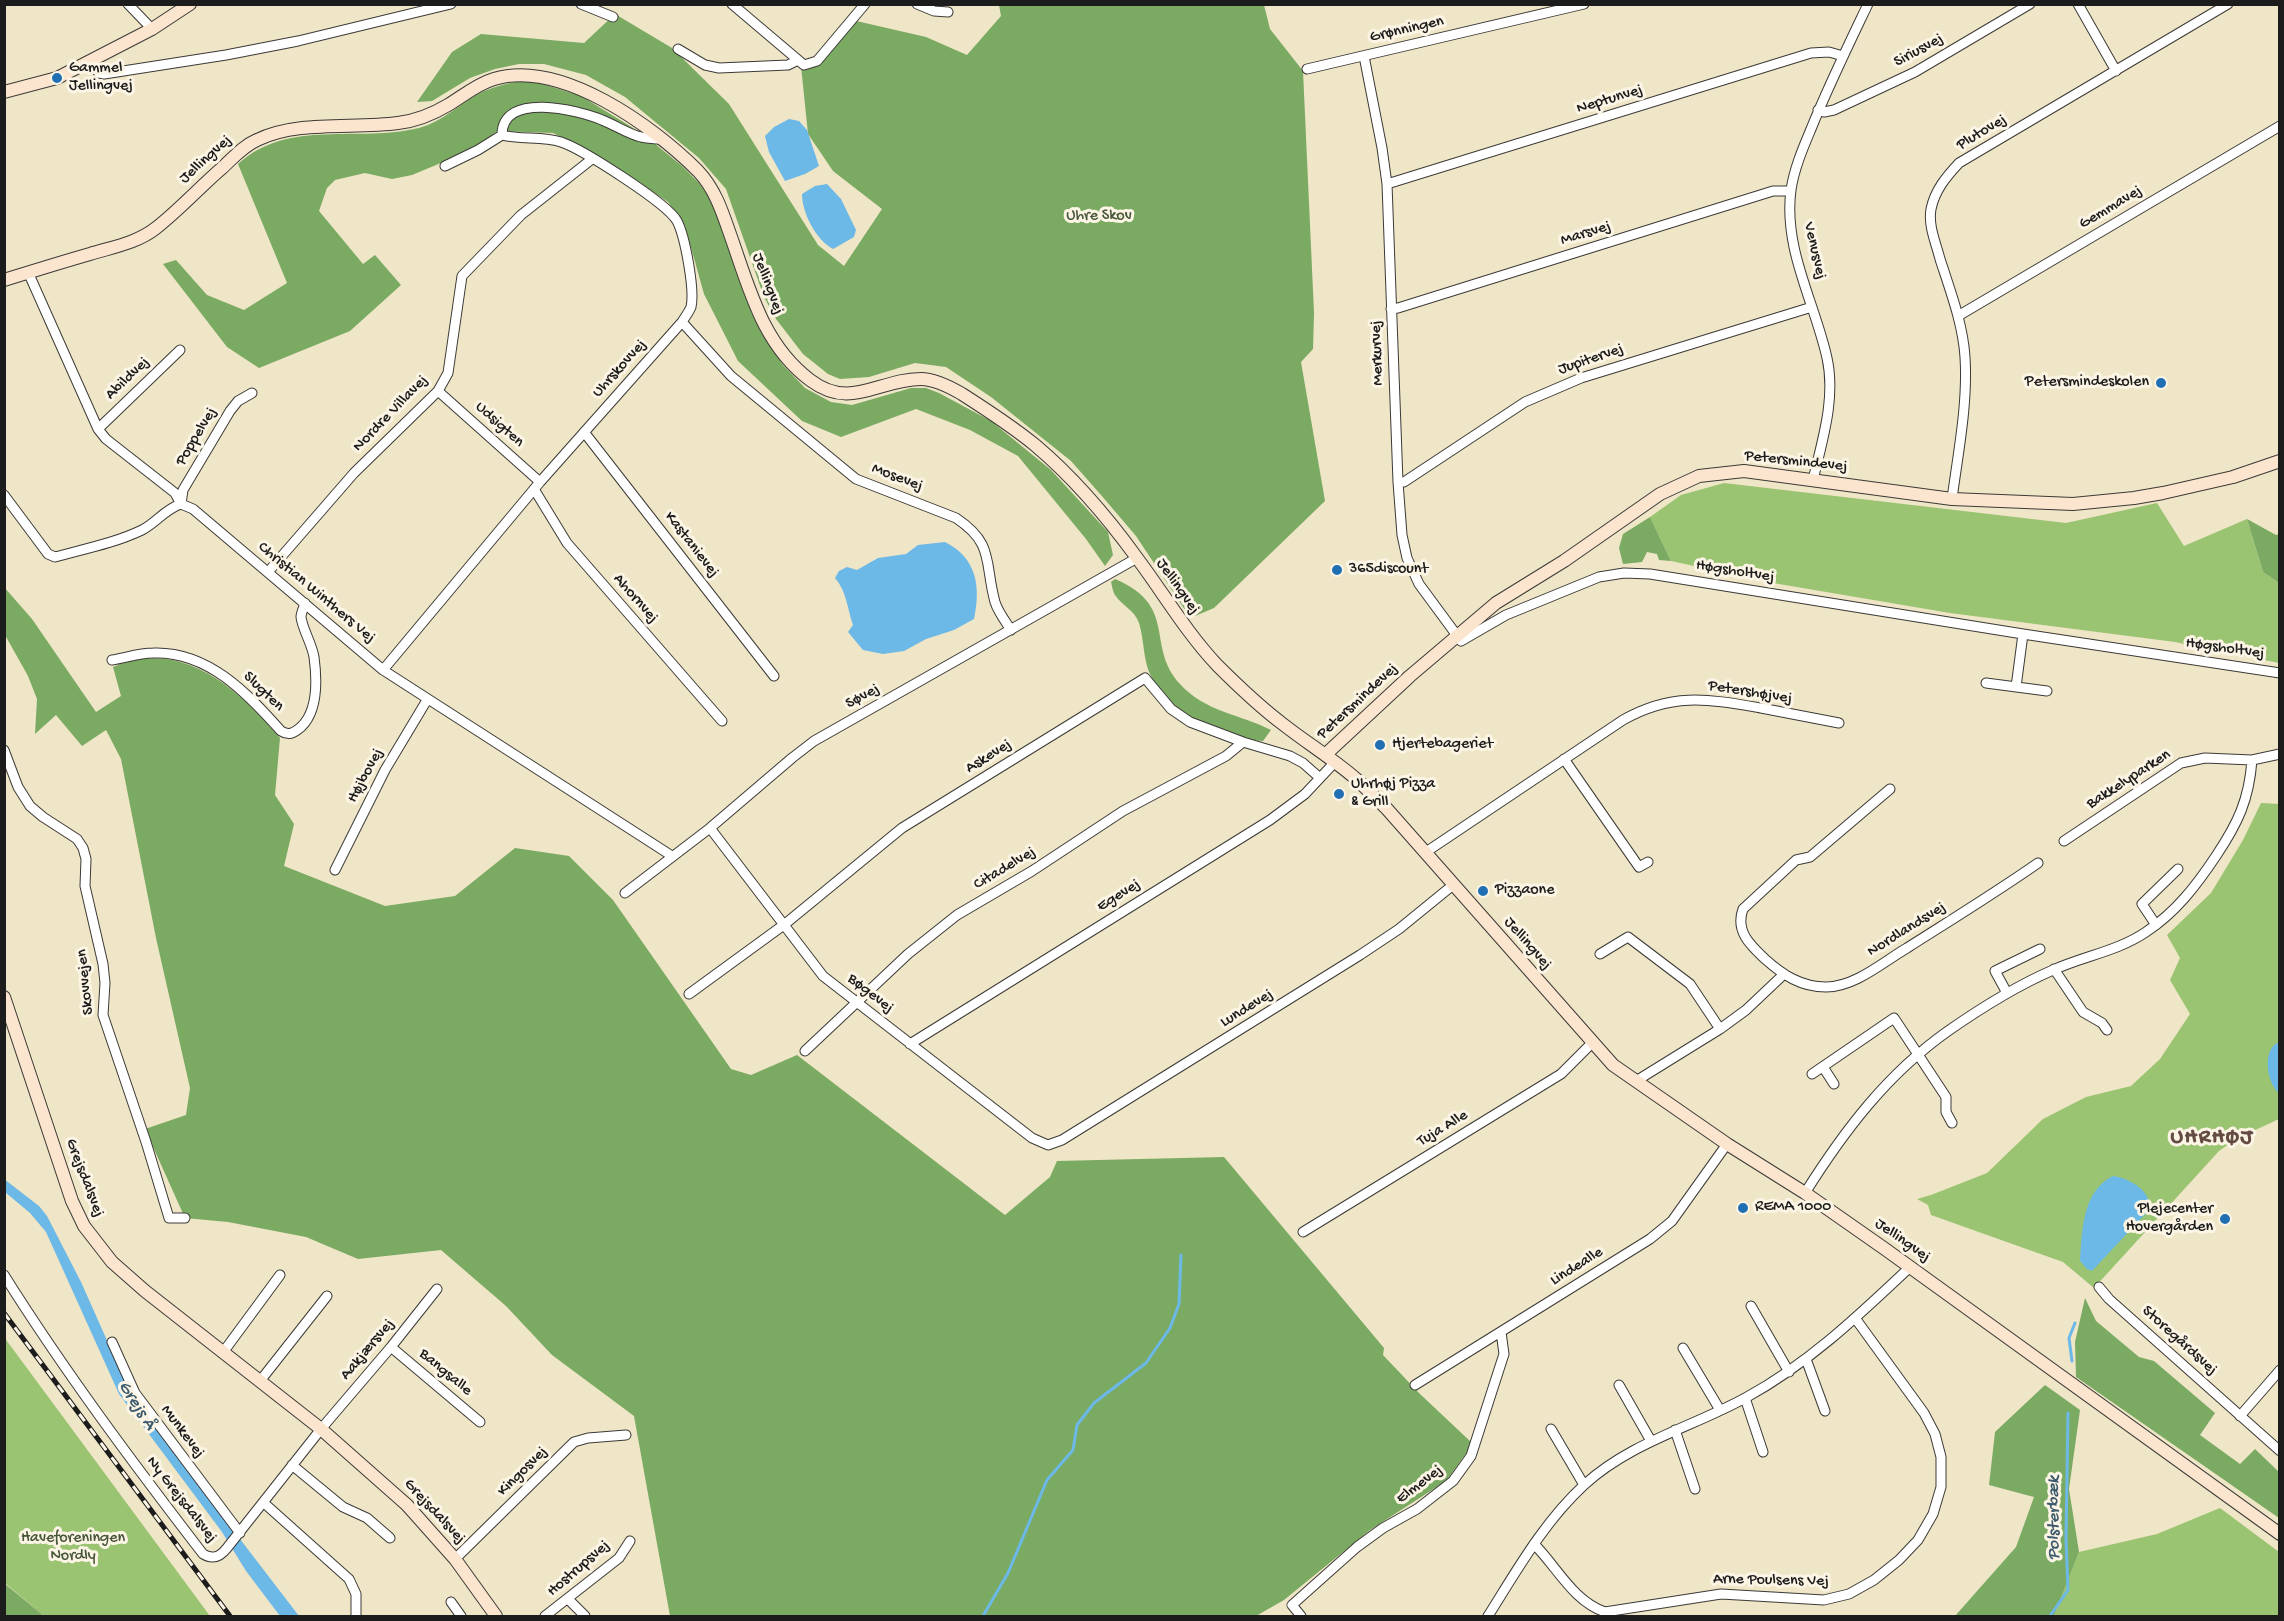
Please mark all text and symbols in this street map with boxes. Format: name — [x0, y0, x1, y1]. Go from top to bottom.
street label: Grønningen — [1368, 12, 1446, 48]
street label: Siriusvej — [1891, 30, 1947, 72]
place label: Gammel Jellingvej — [69, 59, 133, 97]
marker: Gammel Jellingvej — [50, 71, 64, 85]
street label: Neptunvej — [1575, 81, 1645, 119]
street label: Plutovej — [1954, 111, 2010, 155]
street label: Jellingvej — [176, 131, 236, 189]
street label: Gemmavej — [2076, 182, 2146, 234]
park label: Uhre Skov — [1066, 207, 1132, 227]
street label: Marsvej — [1559, 217, 1613, 251]
street label: Venusvej — [1798, 221, 1830, 281]
street label: Jellingvej — [747, 251, 787, 317]
street label: Merkurvej — [1367, 320, 1389, 386]
street label: Uhrskovvej — [589, 336, 651, 402]
street label: Jupitervej — [1556, 340, 1626, 380]
street label: Abildvej — [102, 353, 154, 405]
street label: Nordre Villavej — [349, 371, 433, 457]
place label: Petersmindeskolen — [2025, 373, 2149, 393]
marker: Petersmindeskolen — [2154, 376, 2168, 390]
street label: Udsigten — [470, 398, 528, 452]
street label: Poppelvej — [172, 404, 222, 470]
street label: Petersmindevej — [1744, 447, 1848, 477]
street label: Mosevej — [869, 459, 925, 497]
street label: Kastanievej — [659, 508, 723, 582]
street label: Christian Winthers Vej — [253, 538, 379, 648]
street label: Jellingvej — [1151, 555, 1203, 619]
street label: Høgsholtvej — [1694, 556, 1776, 588]
place label: 365discount — [1349, 560, 1428, 580]
marker: 365discount — [1330, 563, 1344, 577]
street label: Ahornvej — [608, 570, 662, 628]
street label: Høgsholtvej — [2184, 634, 2266, 664]
street label: Petersmindevej — [1314, 660, 1402, 744]
street label: Slugten — [238, 668, 288, 716]
street label: Petershøjvej — [1707, 677, 1793, 709]
street label: Søvej — [843, 680, 883, 714]
street label: Askevej — [962, 735, 1016, 779]
place label: Hjertebageriet — [1392, 735, 1493, 755]
marker: Hjertebageriet — [1373, 738, 1387, 752]
street label: Højbovej — [344, 746, 388, 806]
street label: Bakkelyparken — [2083, 746, 2175, 814]
place label: Uhrhøj Pizza & Grill — [1351, 775, 1435, 813]
marker: Uhrhøj Pizza & Grill — [1332, 787, 1346, 801]
street label: Citadelvej — [971, 843, 1039, 895]
street label: Egevej — [1094, 875, 1144, 917]
place label: Pizzaone — [1495, 881, 1554, 901]
marker: Pizzaone — [1476, 884, 1490, 898]
street label: Nordlandsvej — [1864, 898, 1950, 962]
street label: Jellingvej — [1499, 914, 1555, 974]
street label: Skovvejen — [73, 948, 99, 1016]
street label: Bøgevej — [843, 970, 897, 1018]
street label: Lundevej — [1217, 985, 1277, 1033]
street label: Tuja Alle — [1414, 1106, 1472, 1152]
district label: UHRHØJ — [2170, 1126, 2254, 1152]
street label: Grejsdalsvej — [60, 1136, 108, 1220]
place label: REMA 1000 — [1755, 1198, 1831, 1218]
place label: Plejecenter Hovergården — [2126, 1200, 2213, 1238]
marker: REMA 1000 — [1736, 1201, 1750, 1215]
marker: Plejecenter Hovergården — [2218, 1212, 2232, 1226]
street label: Jellingvej — [1870, 1215, 1934, 1267]
street label: Lindealle — [1547, 1243, 1607, 1291]
street label: Storegårdsvej — [2137, 1302, 2221, 1380]
street label: Aakjærsvej — [337, 1315, 399, 1385]
street label: Bangsalle — [414, 1345, 476, 1401]
water label: Grejs Å — [112, 1378, 160, 1434]
street label: Munkevej — [156, 1402, 208, 1462]
street label: Kingosvej — [494, 1443, 552, 1501]
street label: Ny Grejsdalsvej — [141, 1453, 221, 1547]
street label: Elmevej — [1393, 1461, 1447, 1509]
street label: Grejsdalsvej — [399, 1475, 469, 1549]
water label: Polsterbæk — [2044, 1476, 2066, 1560]
park label: Haveforeningen Nordly — [21, 1529, 125, 1567]
street label: Hostrupsvej — [544, 1537, 614, 1601]
street label: Arne Poulsens Vej — [1713, 1570, 1829, 1592]

